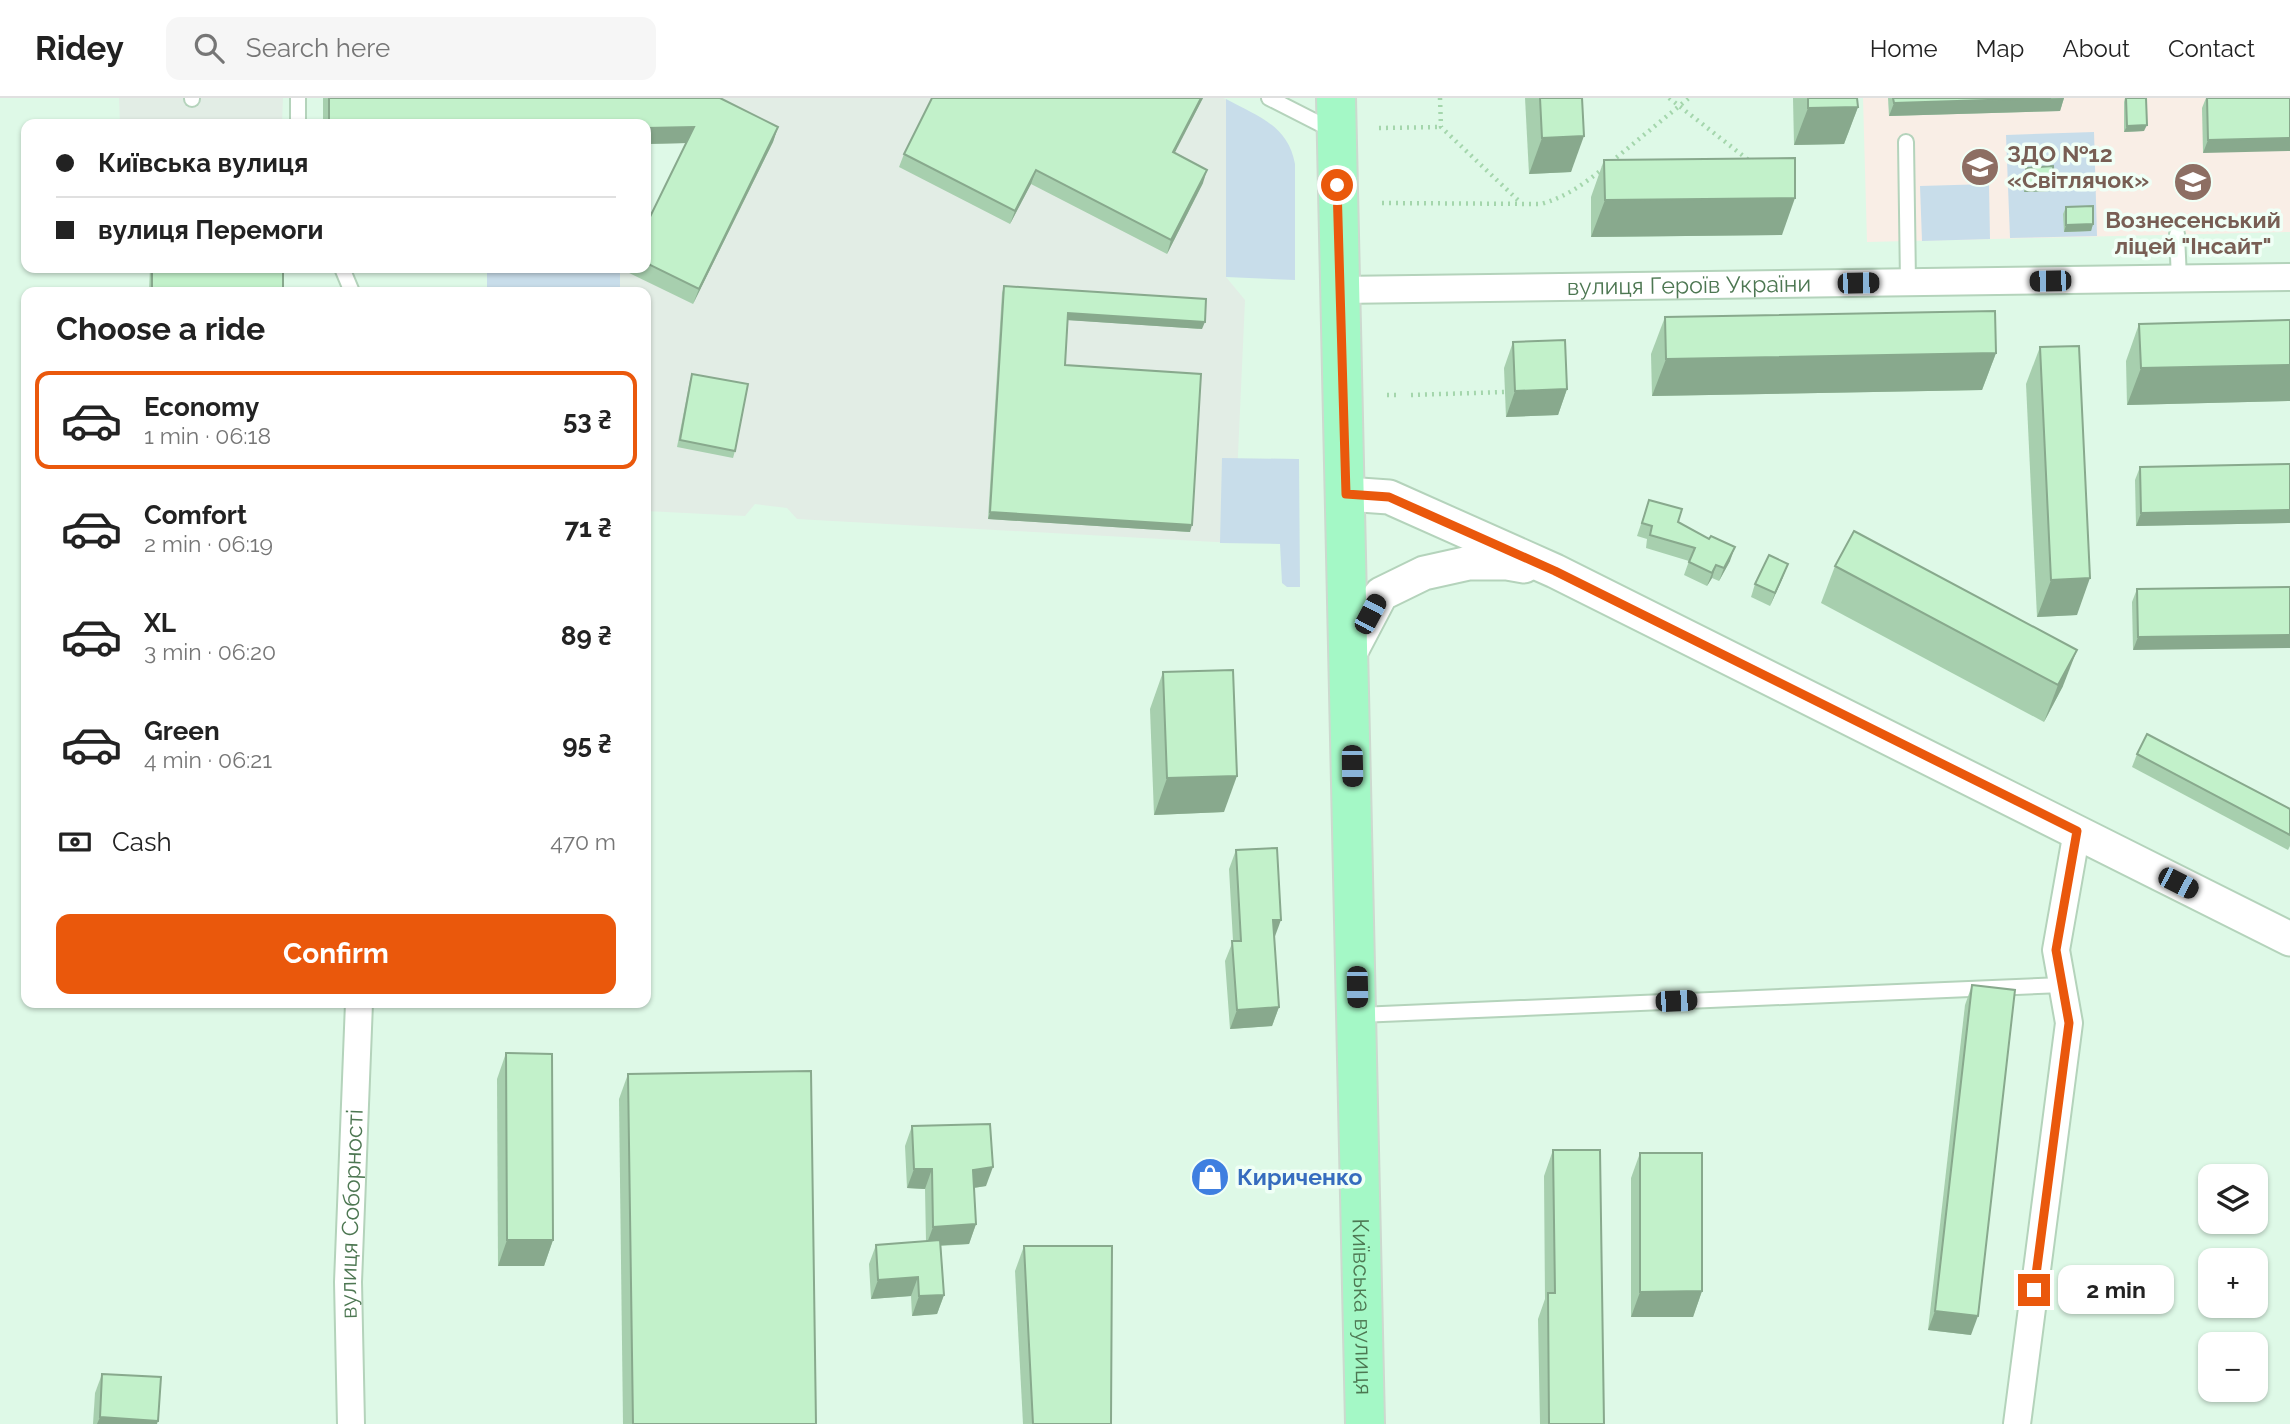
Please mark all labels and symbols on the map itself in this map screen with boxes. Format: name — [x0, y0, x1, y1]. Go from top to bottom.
place label: ЗДО №12 «Світлячок» — [2007, 140, 2149, 193]
school or university icon: ЗДО №12 «Світлячок» — [1959, 146, 2001, 188]
school or university icon: Вознесенський ліцей "Інсайт" — [2172, 161, 2214, 203]
route start — [1321, 169, 1353, 201]
place label: Вознесенський ліцей "Інсайт" — [2105, 206, 2281, 259]
street label: вулиця Героїв України — [1567, 270, 1811, 300]
car — [2029, 270, 2072, 292]
car — [1837, 272, 1880, 294]
car — [1351, 591, 1390, 637]
car — [1342, 745, 1363, 787]
car — [2155, 864, 2202, 902]
car — [1347, 966, 1368, 1008]
car — [1655, 990, 1698, 1012]
street label: вулиця Соборності — [334, 1109, 368, 1319]
shop icon: Кириченко — [1189, 1156, 1231, 1198]
place label: Кириченко — [1237, 1163, 1362, 1190]
street label: Київська вулиця — [1348, 1218, 1378, 1395]
callout: 2 min — [2058, 1266, 2174, 1314]
route end — [2018, 1274, 2050, 1306]

